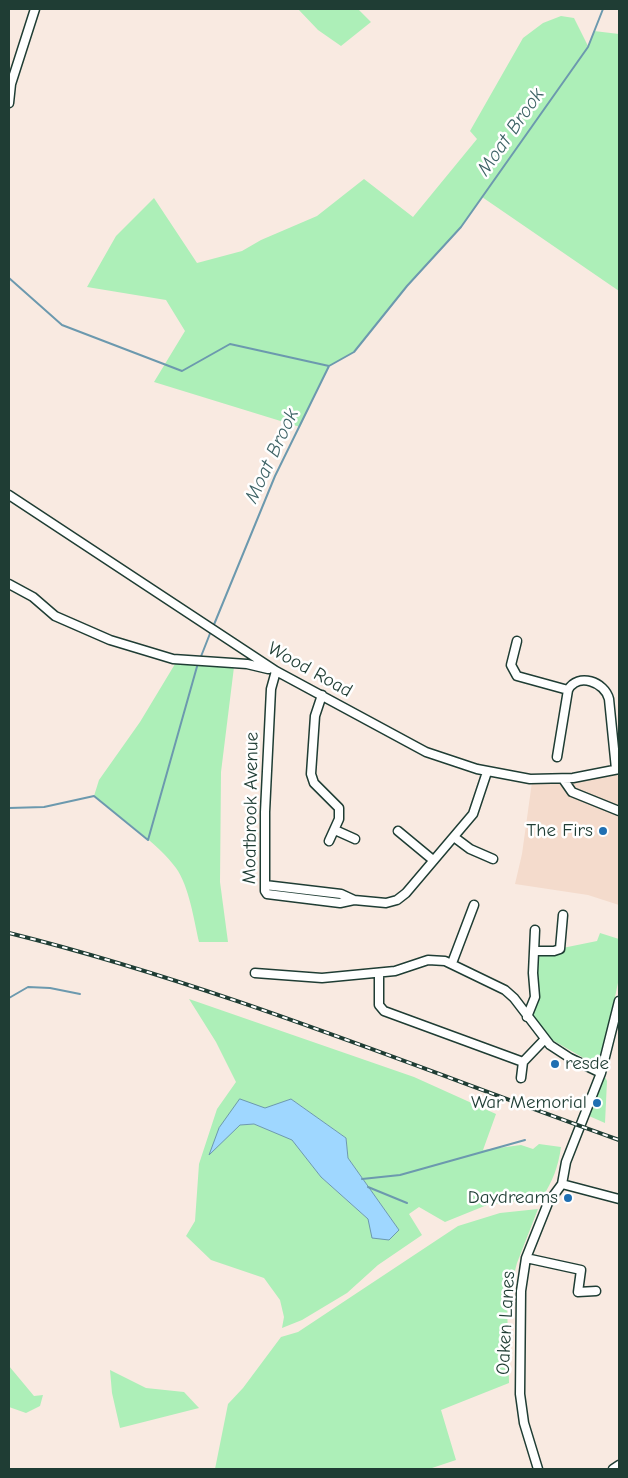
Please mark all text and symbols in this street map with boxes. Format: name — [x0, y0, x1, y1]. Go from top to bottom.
water label: Moat Brook — [472, 84, 550, 180]
water label: Moat Brook — [240, 405, 304, 507]
street label: Wood Road — [264, 637, 356, 703]
street label: Moatbrook Avenue — [238, 732, 264, 884]
place label: The Firs — [526, 820, 593, 842]
marker: The Firs — [597, 825, 609, 837]
place label: resde — [565, 1053, 609, 1075]
marker: resde — [549, 1058, 561, 1070]
place label: War Memorial — [471, 1092, 587, 1114]
marker: War Memorial — [591, 1097, 603, 1109]
place label: Daydreams — [468, 1187, 558, 1209]
marker: Daydreams — [562, 1192, 574, 1204]
street label: Oaken Lanes — [492, 1270, 520, 1376]

